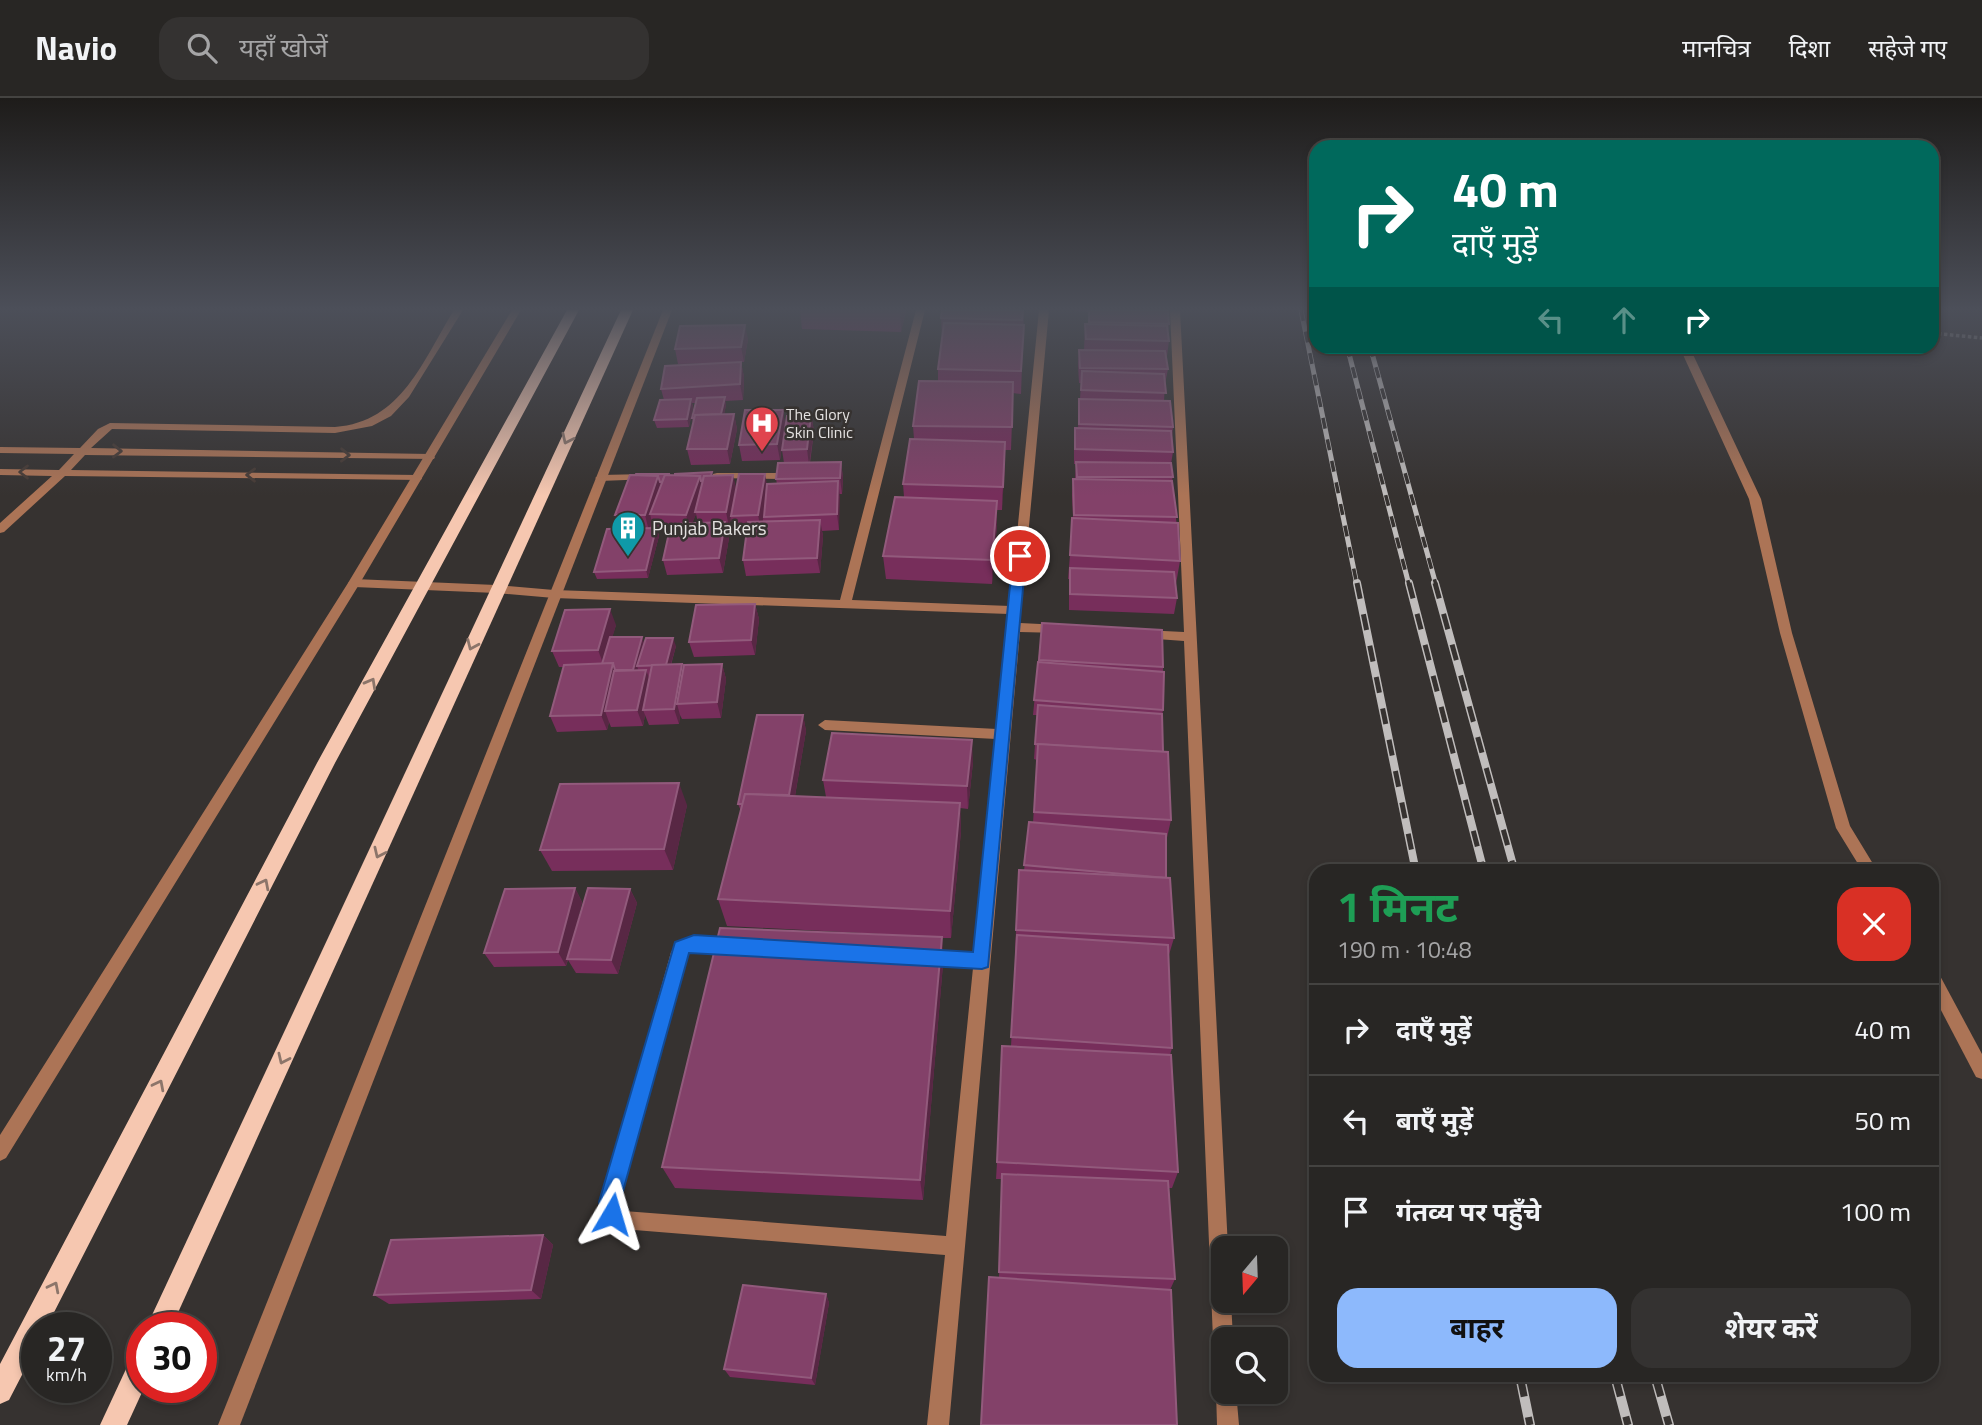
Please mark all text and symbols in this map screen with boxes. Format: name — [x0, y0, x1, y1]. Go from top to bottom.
search box — [159, 17, 649, 80]
text: Navio — [35, 23, 117, 73]
text: यहाँ खोजें — [239, 28, 328, 67]
icon: search — [183, 29, 221, 67]
text: मानचित्र — [1682, 30, 1751, 66]
text: दिशा — [1789, 30, 1830, 66]
text: सहेजे गए — [1868, 30, 1947, 66]
text: 40 m — [1452, 151, 1559, 226]
icon: right — [1337, 168, 1428, 259]
text: दाएँ मुड़ें — [1452, 219, 1538, 267]
icon: left — [1532, 301, 1570, 339]
icon: ahead — [1605, 301, 1643, 339]
icon: right — [1678, 301, 1716, 339]
place label: The Glory Skin Clinic — [786, 402, 853, 444]
hospital icon: The Glory Skin Clinic — [743, 404, 781, 453]
one-way arrow — [561, 432, 575, 444]
one-way arrow — [112, 443, 123, 459]
one-way arrow — [340, 447, 350, 463]
one-way arrow — [18, 464, 28, 480]
one-way arrow — [245, 467, 256, 483]
building icon: Punjab Bakers — [609, 509, 647, 558]
place label: Punjab Bakers — [652, 513, 767, 542]
pin — [990, 526, 1050, 586]
icon: arrive — [1001, 537, 1039, 575]
one-way arrow — [466, 638, 480, 650]
one-way arrow — [362, 677, 376, 690]
one-way arrow — [373, 846, 387, 858]
text: 1 मिनट — [1337, 874, 1458, 938]
one-way arrow — [255, 878, 269, 891]
button: close — [1837, 887, 1911, 961]
text: 190 m · 10:48 — [1337, 932, 1472, 967]
text: दाएँ मुड़ें — [1396, 1010, 1472, 1049]
text: 40 m — [1854, 1010, 1911, 1049]
icon: right — [1337, 1011, 1375, 1049]
one-way arrow — [277, 1052, 291, 1064]
one-way arrow — [151, 1080, 164, 1093]
text: बाएँ मुड़ें — [1396, 1101, 1473, 1140]
text: 50 m — [1854, 1101, 1911, 1140]
icon: left — [1337, 1102, 1375, 1140]
position arrow — [575, 1177, 649, 1251]
text: गंतव्य पर पहुँचे — [1396, 1192, 1541, 1231]
text: 100 m — [1840, 1192, 1911, 1231]
icon: arrive — [1337, 1193, 1375, 1231]
north arrow — [1211, 1236, 1288, 1312]
map controls — [1211, 1236, 1288, 1404]
one-way arrow — [46, 1282, 59, 1294]
button: बाहर — [1337, 1288, 1617, 1368]
button: शेयर करें — [1631, 1288, 1911, 1368]
speed limit sign: 30 — [126, 1312, 217, 1403]
text: 27 — [47, 1321, 86, 1375]
button: search — [1211, 1327, 1288, 1404]
text: km/h — [46, 1361, 87, 1388]

